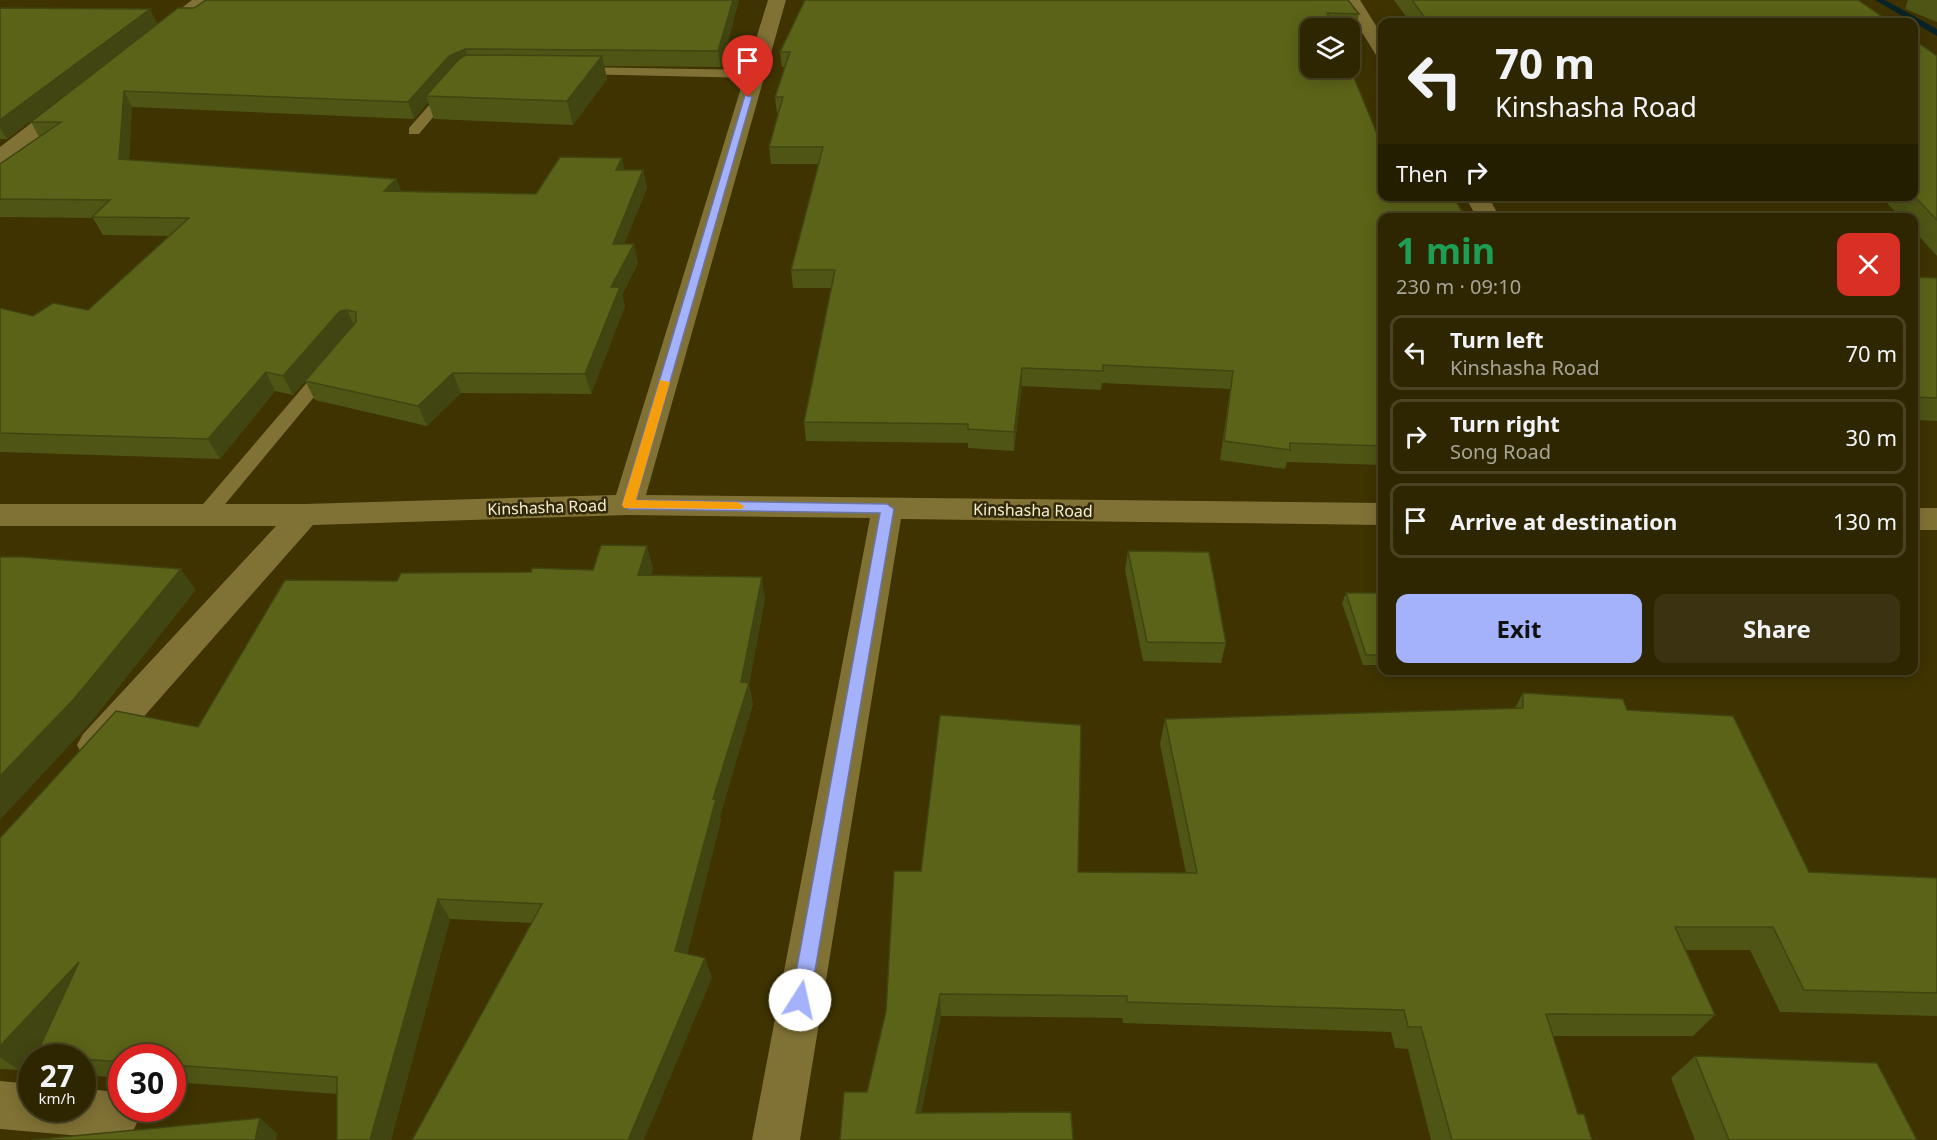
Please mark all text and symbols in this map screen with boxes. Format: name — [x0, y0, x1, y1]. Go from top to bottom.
map controls — [1300, 18, 1360, 78]
button: layers — [1300, 18, 1360, 78]
text: 70 m — [1495, 34, 1595, 91]
pin — [722, 35, 773, 97]
icon: left — [1396, 42, 1474, 120]
icon: arrive — [731, 44, 764, 77]
text: Kinshasha Road — [1495, 88, 1697, 125]
icon: right — [1460, 156, 1493, 189]
text: Then — [1396, 158, 1448, 188]
text: 1 min — [1396, 226, 1495, 275]
button: close — [1837, 233, 1900, 296]
text: 230 m · 09:10 — [1396, 273, 1521, 300]
text: Turn left — [1450, 324, 1544, 354]
icon: left — [1399, 336, 1432, 369]
text: 70 m — [1846, 338, 1897, 368]
text: Kinshasha Road — [1450, 354, 1599, 381]
text: Turn right — [1450, 408, 1560, 438]
icon: right — [1399, 420, 1432, 453]
text: 30 m — [1846, 422, 1897, 452]
text: Song Road — [1450, 438, 1551, 465]
street label: Kinshasha Road — [487, 494, 607, 520]
street label: Kinshasha Road — [973, 498, 1093, 522]
icon: arrive — [1399, 504, 1432, 537]
text: Arrive at destination — [1450, 506, 1677, 536]
text: 130 m — [1833, 506, 1897, 536]
button: Exit — [1396, 594, 1642, 663]
button: Share — [1654, 594, 1900, 663]
position arrow — [768, 968, 832, 1032]
speed limit sign: 30 — [108, 1044, 186, 1122]
text: 27 — [40, 1055, 74, 1096]
text: km/h — [39, 1088, 75, 1108]

